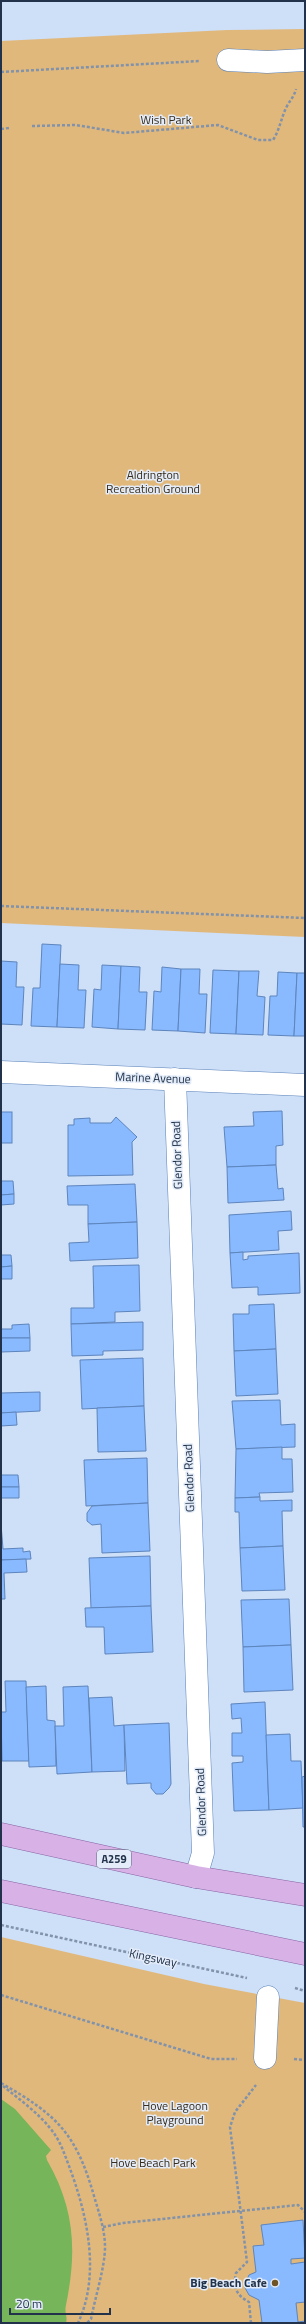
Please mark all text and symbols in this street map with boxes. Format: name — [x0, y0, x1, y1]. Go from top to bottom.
park label: Wish Park — [141, 110, 192, 129]
park label: Aldrington Recreation Ground — [106, 465, 200, 498]
street label: Marine Avenue — [115, 1067, 191, 1088]
street label: Glendor Road — [166, 1121, 187, 1189]
street label: Glendor Road — [178, 1444, 199, 1512]
street label: Glendor Road — [190, 1768, 211, 1836]
road number: A259 — [97, 1850, 131, 1868]
street label: Kingsway — [127, 1943, 179, 1972]
park label: Hove Lagoon Playground — [142, 2096, 208, 2129]
park label: Hove Beach Park — [110, 2153, 196, 2172]
place label: Big Beach Cafe — [190, 2273, 267, 2292]
marker: Big Beach Cafe — [270, 2278, 280, 2288]
scale bar — [10, 2290, 110, 2316]
text: 20 m — [16, 2294, 42, 2313]

